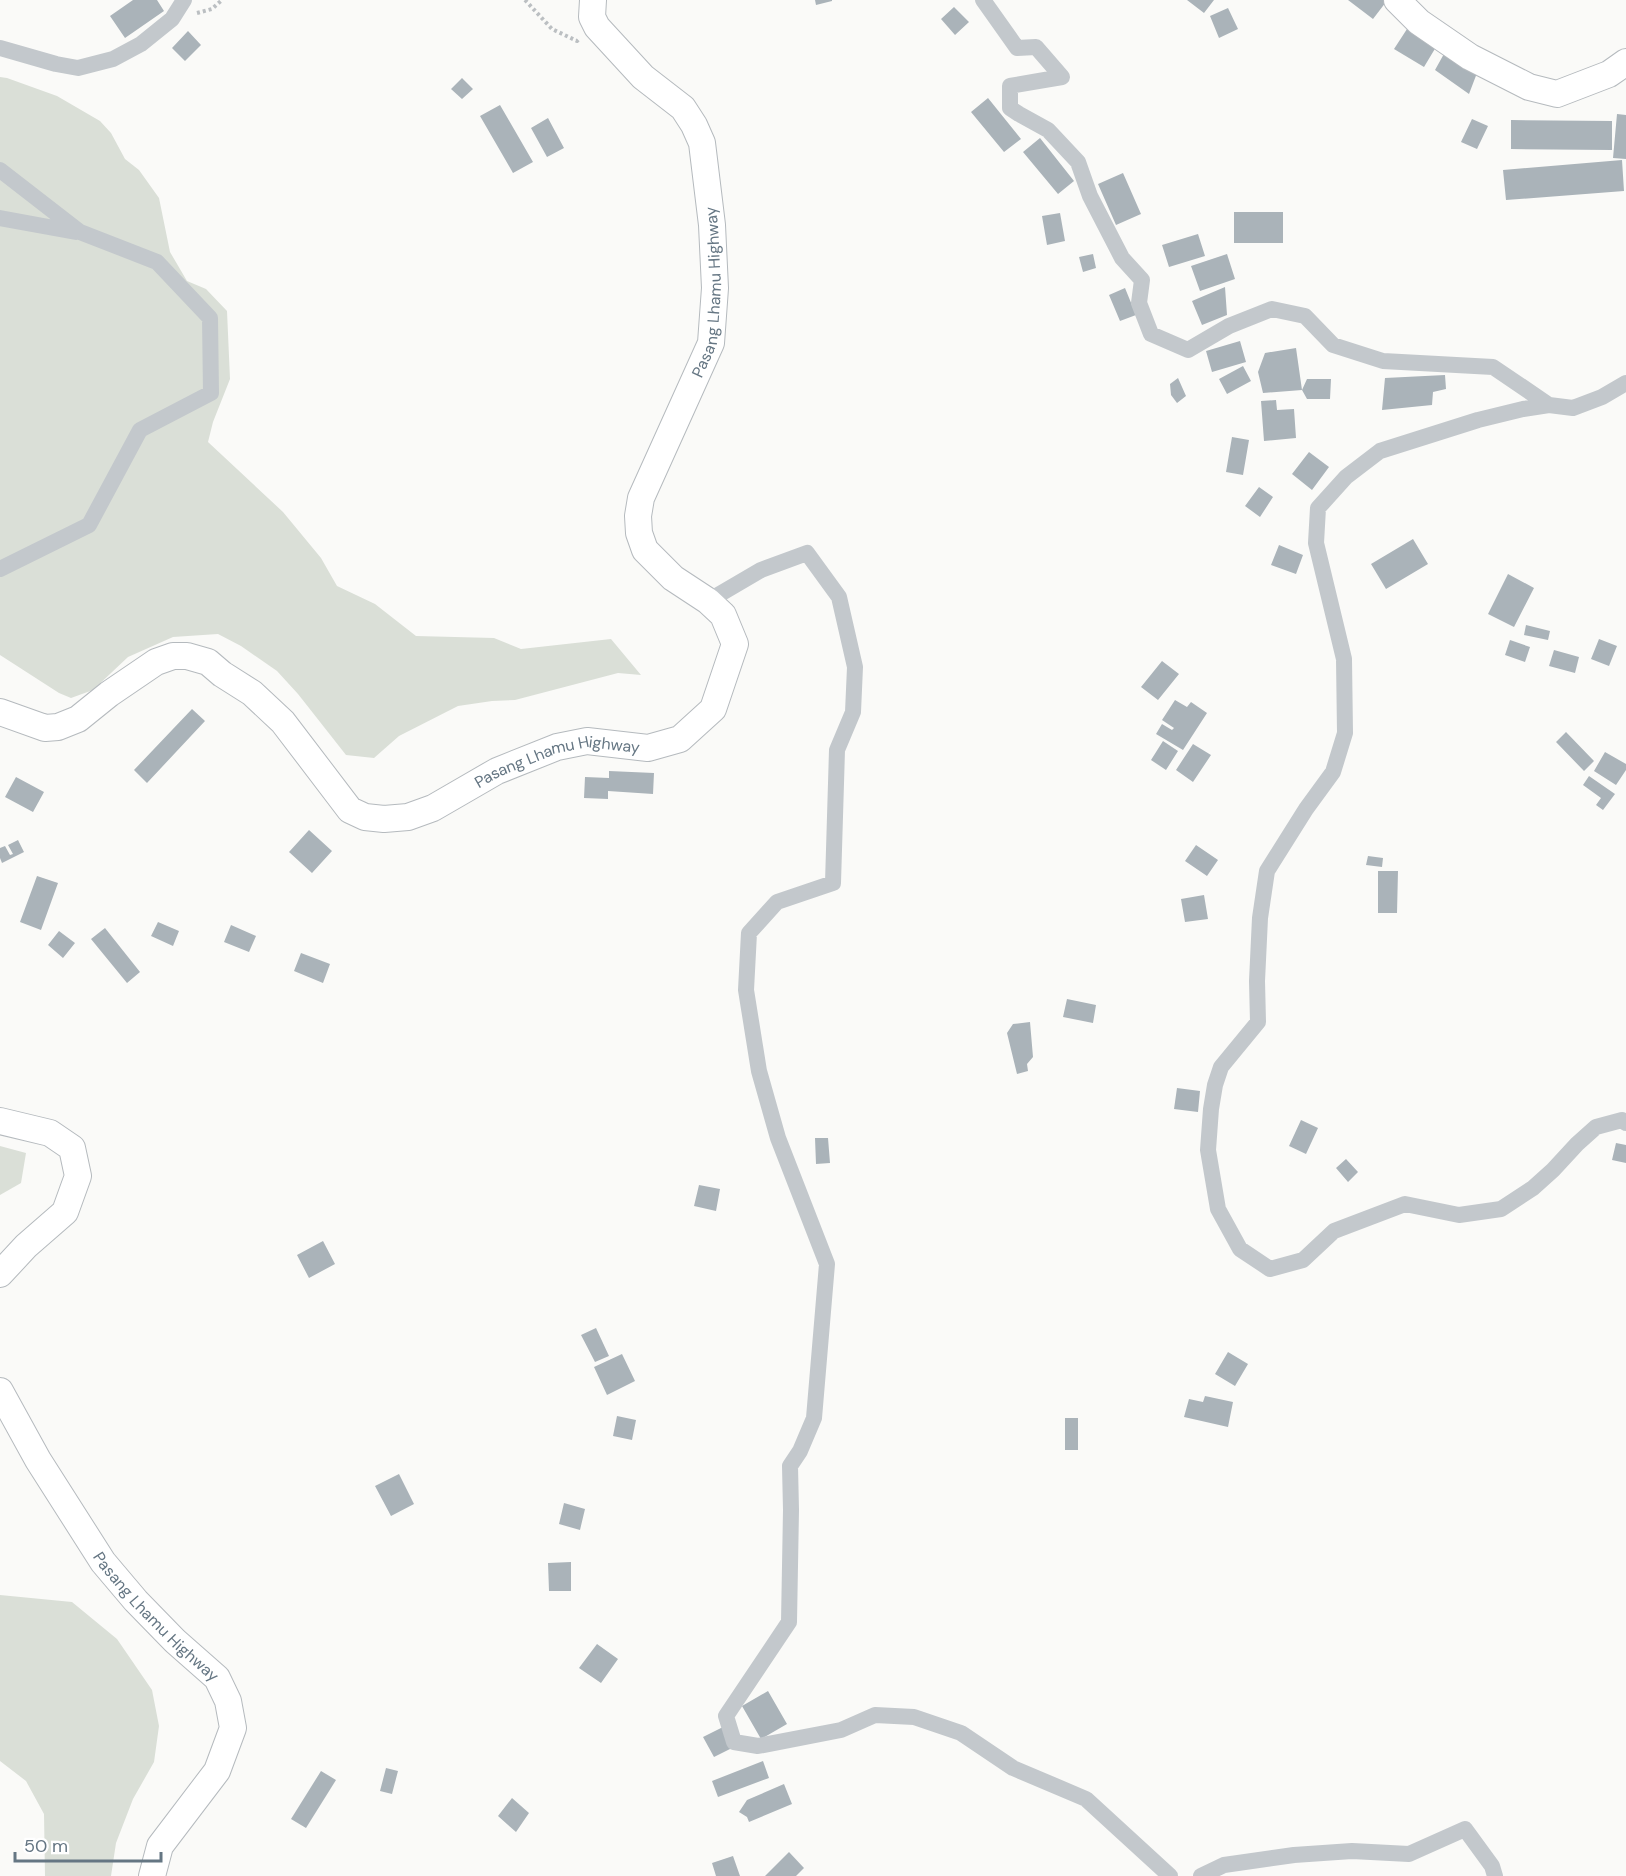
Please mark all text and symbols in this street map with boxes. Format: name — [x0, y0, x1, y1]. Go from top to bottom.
street label: Pasang Lhamu Highway — [687, 205, 726, 381]
street label: Pasang Lhamu Highway — [471, 731, 641, 793]
street label: Pasang Lhamu Highway — [88, 1548, 224, 1686]
scale bar — [15, 1825, 160, 1863]
text: 50 m — [24, 1834, 68, 1858]

